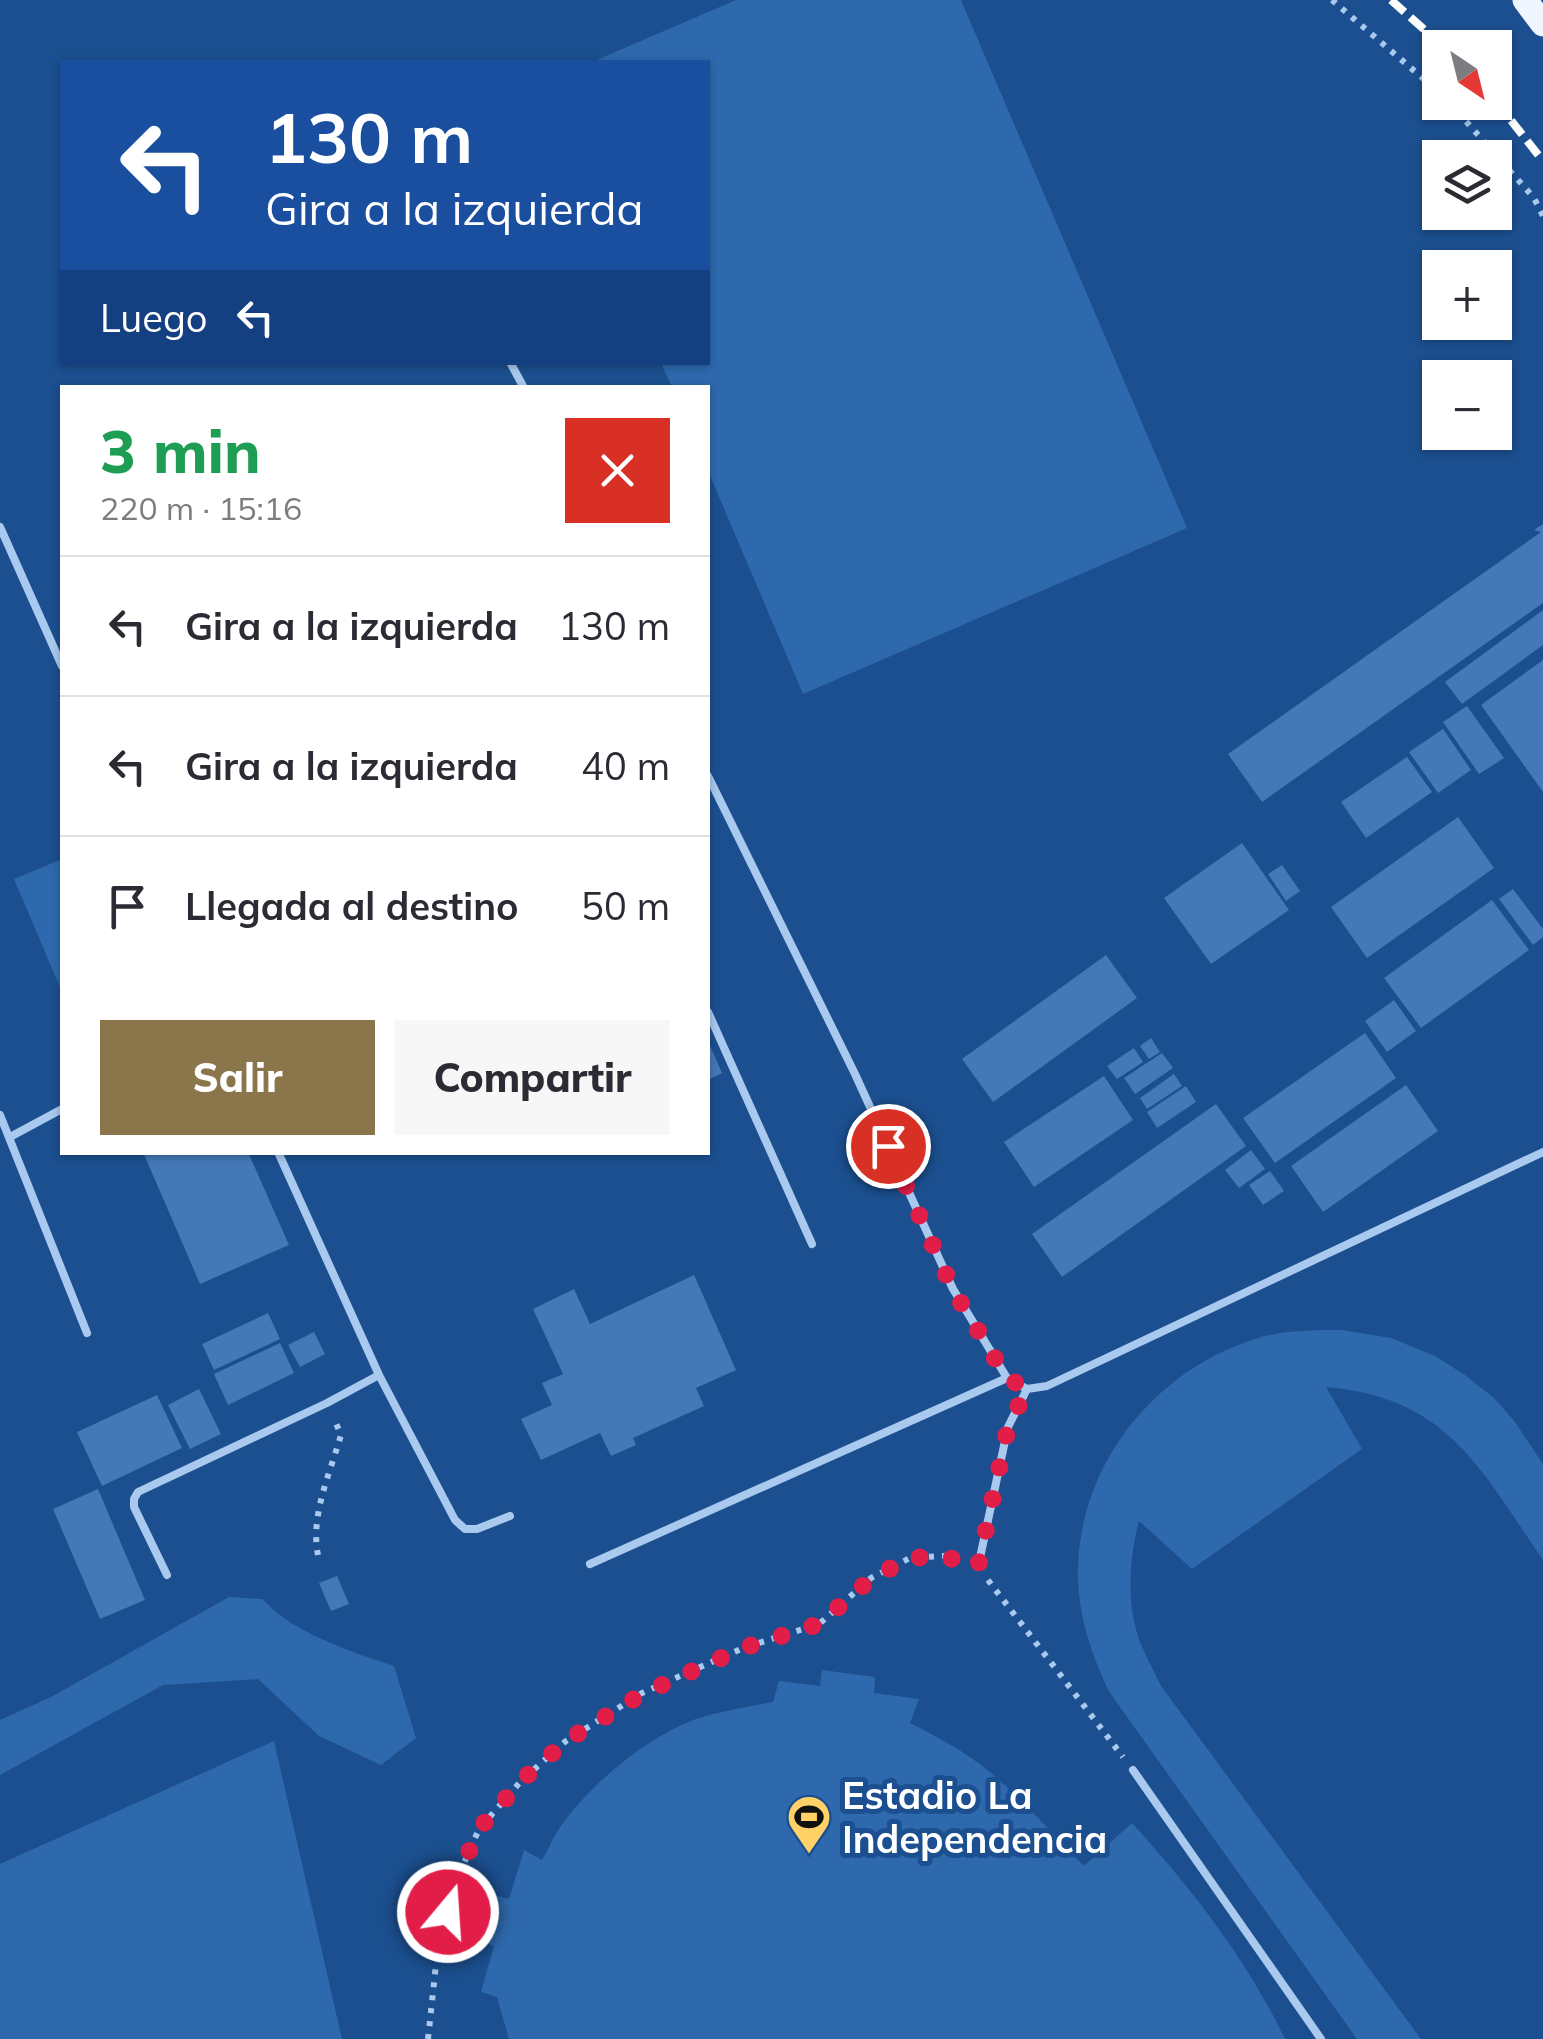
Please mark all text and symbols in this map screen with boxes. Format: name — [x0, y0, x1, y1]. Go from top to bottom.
north arrow — [1422, 30, 1512, 120]
map controls — [1422, 30, 1512, 450]
text: 130 m — [265, 93, 473, 181]
icon: left — [100, 100, 230, 230]
button: layers — [1422, 140, 1512, 230]
text: Gira a la izquierda — [265, 180, 643, 236]
button: + — [1422, 250, 1512, 340]
icon: left — [228, 290, 283, 345]
text: Luego — [100, 294, 208, 342]
button: − — [1422, 360, 1512, 450]
text: 3 min — [100, 413, 261, 488]
button: close — [565, 418, 670, 523]
text: 220 m · 15:16 — [100, 488, 302, 528]
icon: left — [100, 599, 155, 654]
text: Gira a la izquierda — [185, 602, 518, 650]
text: 130 m — [558, 602, 670, 650]
icon: left — [100, 739, 155, 794]
text: Gira a la izquierda — [185, 742, 518, 790]
text: 40 m — [581, 742, 670, 790]
icon: arrive — [100, 879, 155, 934]
text: Llegada al destino — [185, 882, 519, 930]
text: 50 m — [581, 882, 670, 930]
button: Salir — [100, 1020, 375, 1135]
button: Compartir — [395, 1020, 670, 1135]
pin — [846, 1104, 931, 1189]
icon: arrive — [861, 1119, 916, 1174]
place label: Estadio La Independencia — [842, 1771, 1107, 1863]
sports icon: Estadio La Independencia — [786, 1794, 832, 1855]
position arrow — [396, 1860, 500, 1964]

